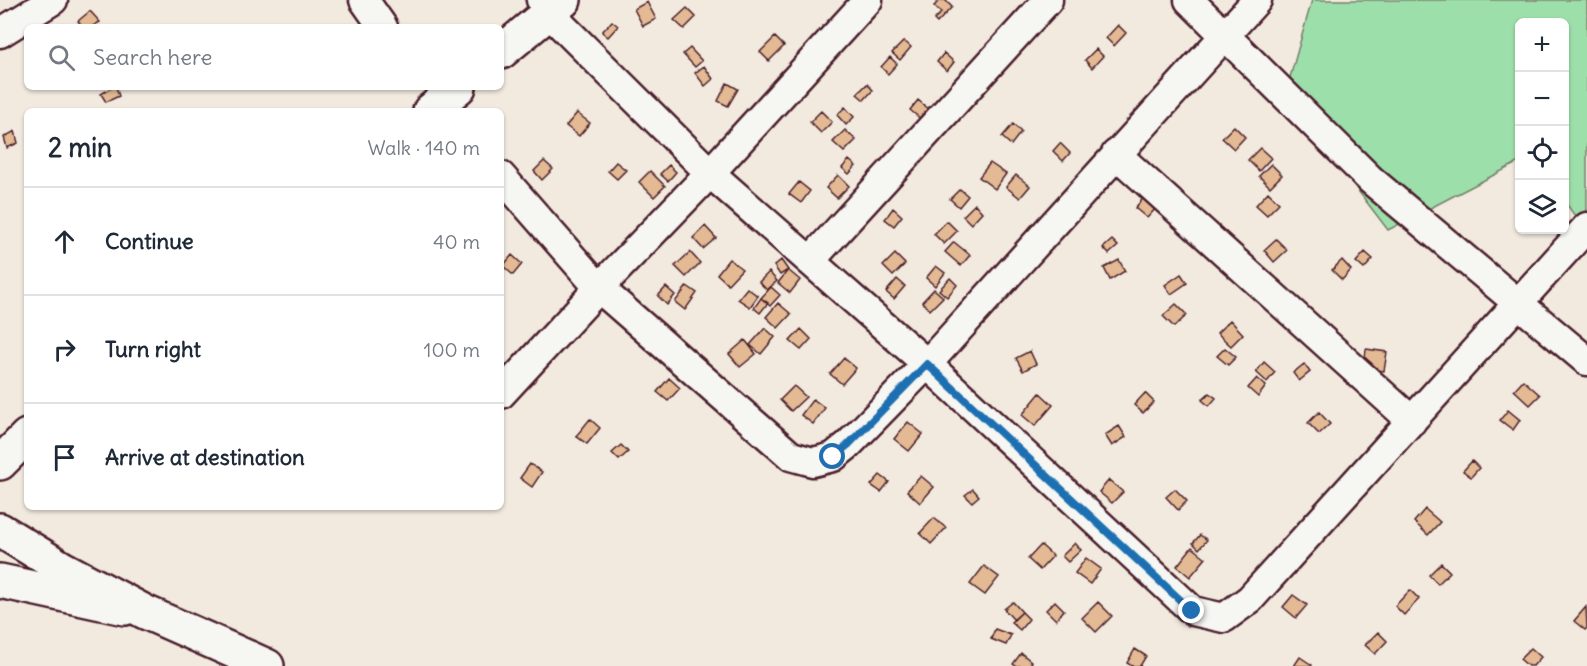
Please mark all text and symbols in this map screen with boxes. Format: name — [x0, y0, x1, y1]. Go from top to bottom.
map controls — [1515, 18, 1569, 234]
button: + — [1515, 18, 1569, 72]
search box — [24, 24, 504, 90]
icon: search — [45, 41, 78, 74]
text: Search here — [93, 43, 212, 71]
button: − — [1515, 72, 1569, 126]
button: locate — [1515, 126, 1569, 180]
text: 2 min — [48, 131, 112, 164]
text: Walk · 140 m — [367, 135, 480, 160]
button: layers — [1515, 180, 1569, 234]
icon: ahead — [48, 225, 81, 258]
text: Continue — [105, 227, 194, 255]
text: 40 m — [433, 229, 480, 254]
icon: right — [48, 333, 81, 366]
text: Turn right — [105, 335, 201, 363]
text: 100 m — [423, 337, 480, 362]
icon: arrive — [48, 441, 81, 474]
text: Arrive at destination — [105, 443, 305, 471]
route start — [819, 443, 845, 469]
route end — [1178, 597, 1204, 623]

